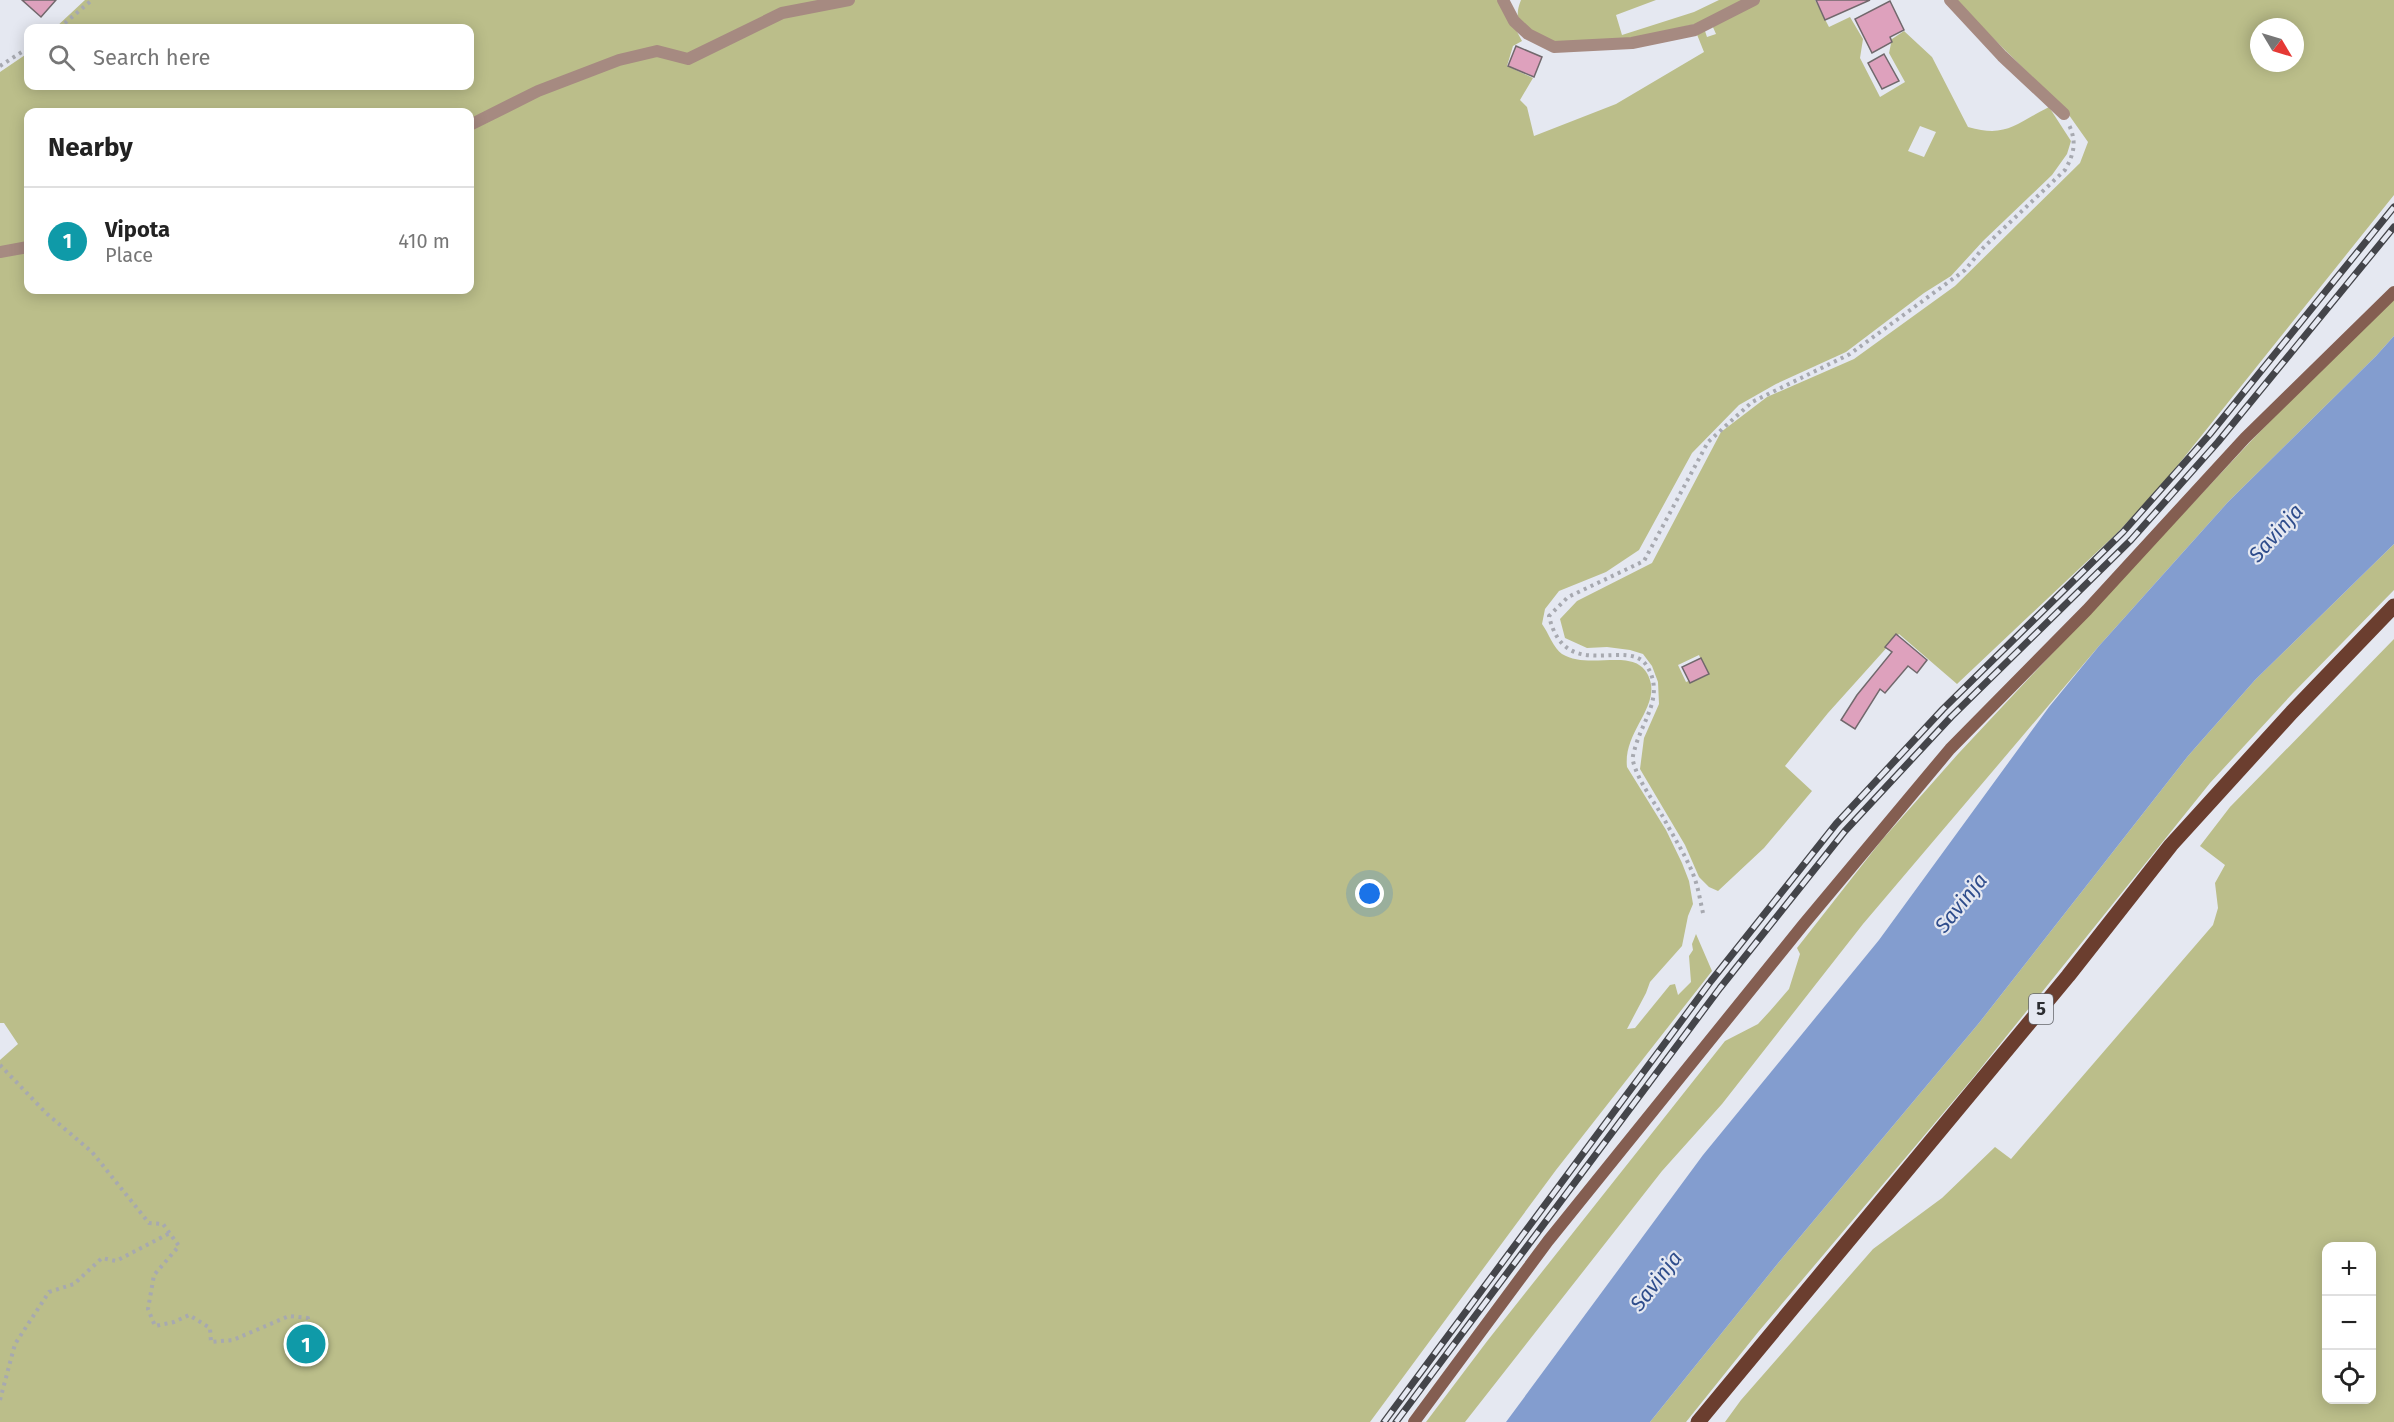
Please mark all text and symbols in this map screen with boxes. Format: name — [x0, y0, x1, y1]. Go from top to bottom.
north arrow — [2250, 18, 2304, 72]
search box — [24, 24, 474, 90]
icon: search — [45, 41, 78, 74]
text: Search here — [93, 44, 211, 71]
text: Nearby — [48, 132, 133, 163]
text: Vipota — [105, 216, 170, 243]
text: 1 — [63, 229, 72, 253]
text: 410 m — [398, 229, 450, 253]
text: Place — [105, 243, 153, 267]
water label: Savinja — [2243, 499, 2309, 568]
water label: Savinja — [1928, 868, 1993, 939]
your location — [1355, 879, 1384, 908]
road number: 5 — [2029, 994, 2053, 1024]
map controls — [2322, 1242, 2376, 1404]
button: + — [2322, 1242, 2376, 1296]
water label: Savinja — [1624, 1246, 1688, 1317]
button: − — [2322, 1296, 2376, 1350]
pin: 1 — [286, 1322, 326, 1366]
button: locate — [2322, 1350, 2376, 1404]

